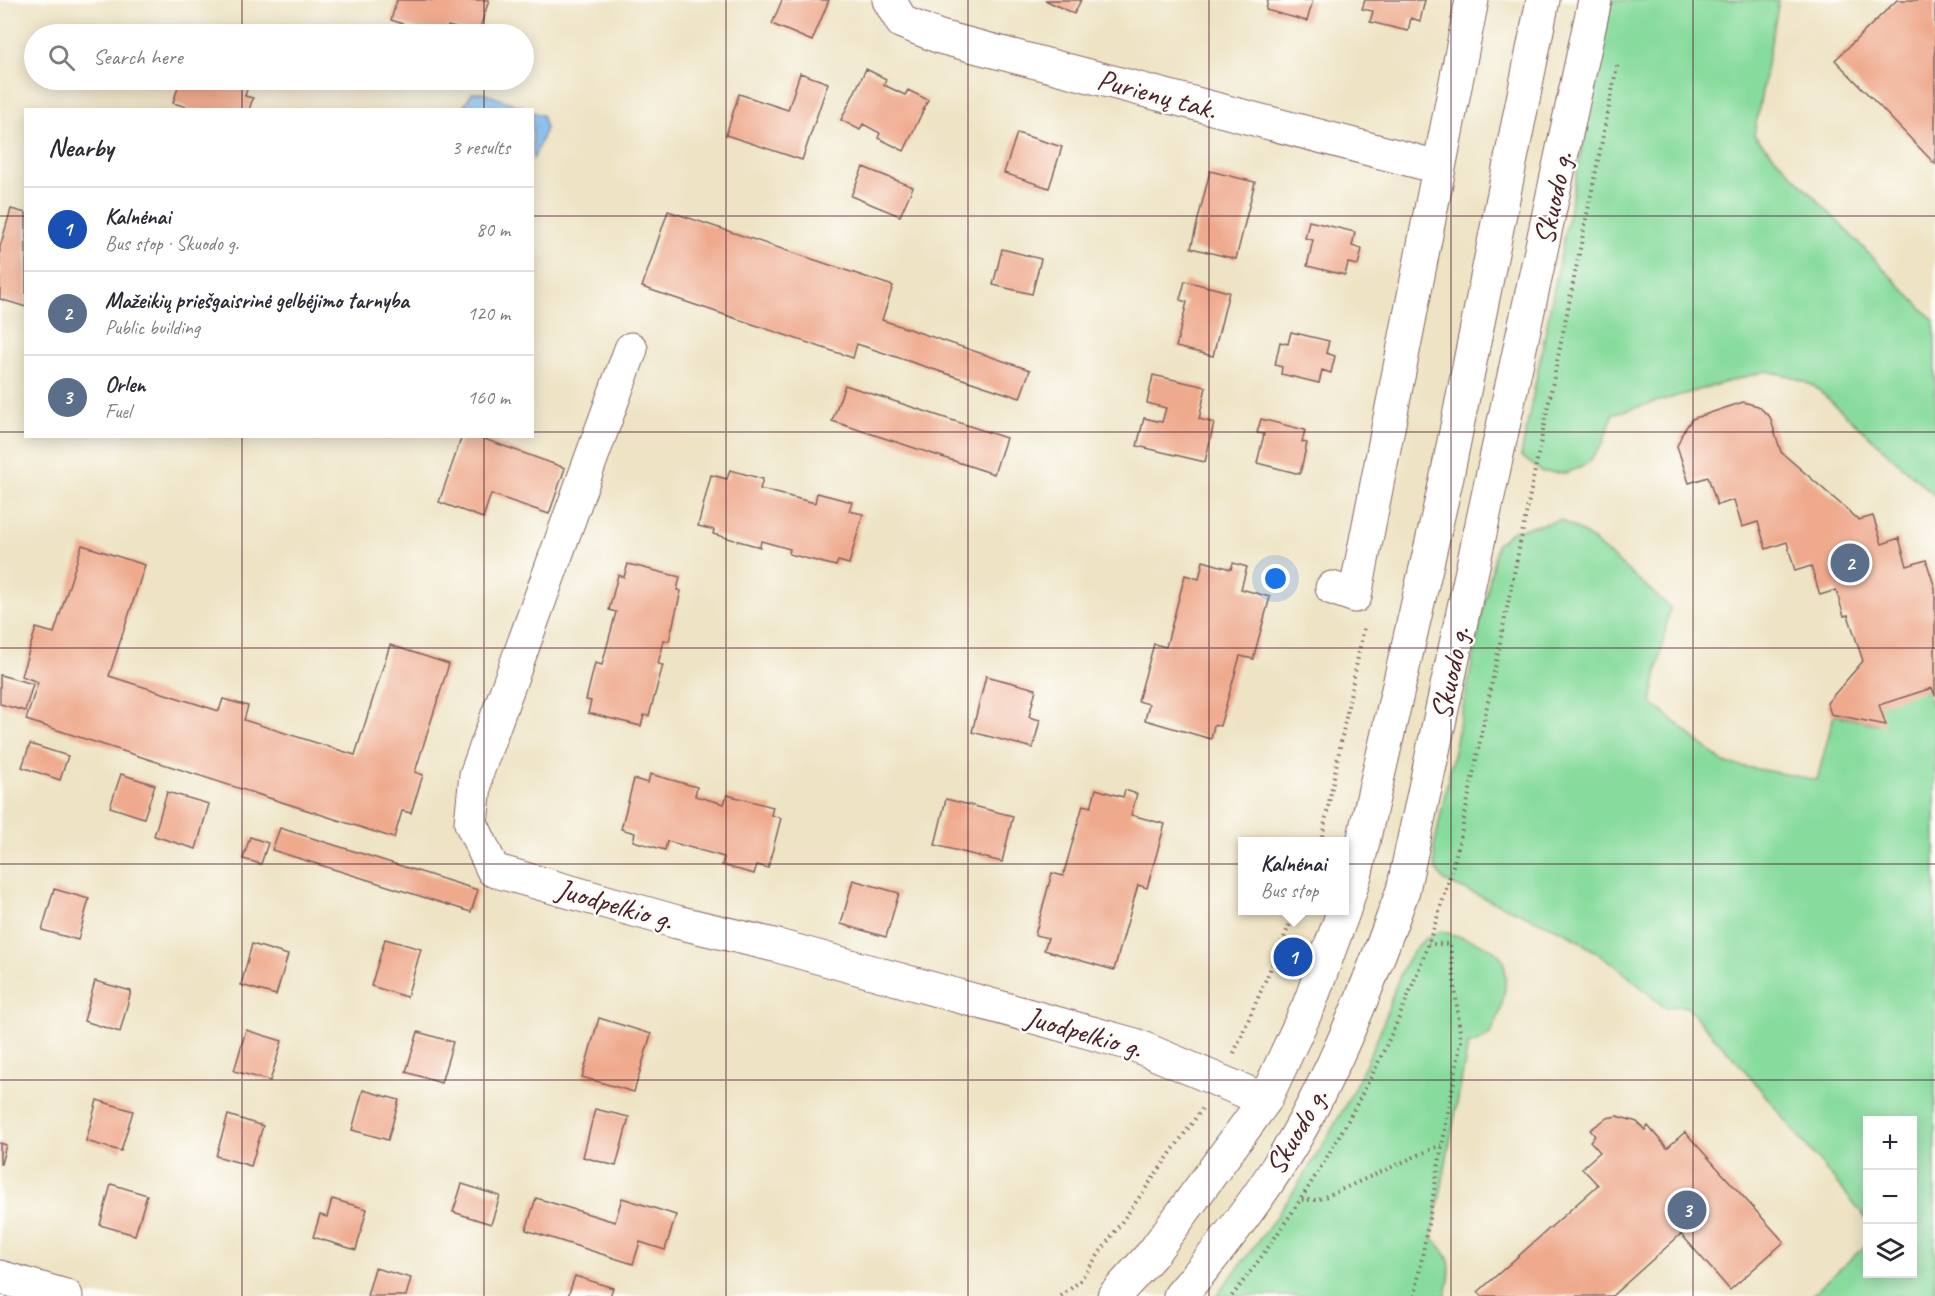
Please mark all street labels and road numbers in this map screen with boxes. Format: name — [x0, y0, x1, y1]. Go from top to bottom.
street label: Purienų tak. — [1093, 60, 1221, 128]
street label: Skuodo g. — [1525, 148, 1581, 248]
street label: Skuodo g. — [1422, 623, 1478, 723]
street label: Juodpelkio g. — [550, 869, 678, 939]
street label: Juodpelkio g. — [1019, 997, 1147, 1067]
street label: Skuodo g. — [1256, 1081, 1336, 1181]

